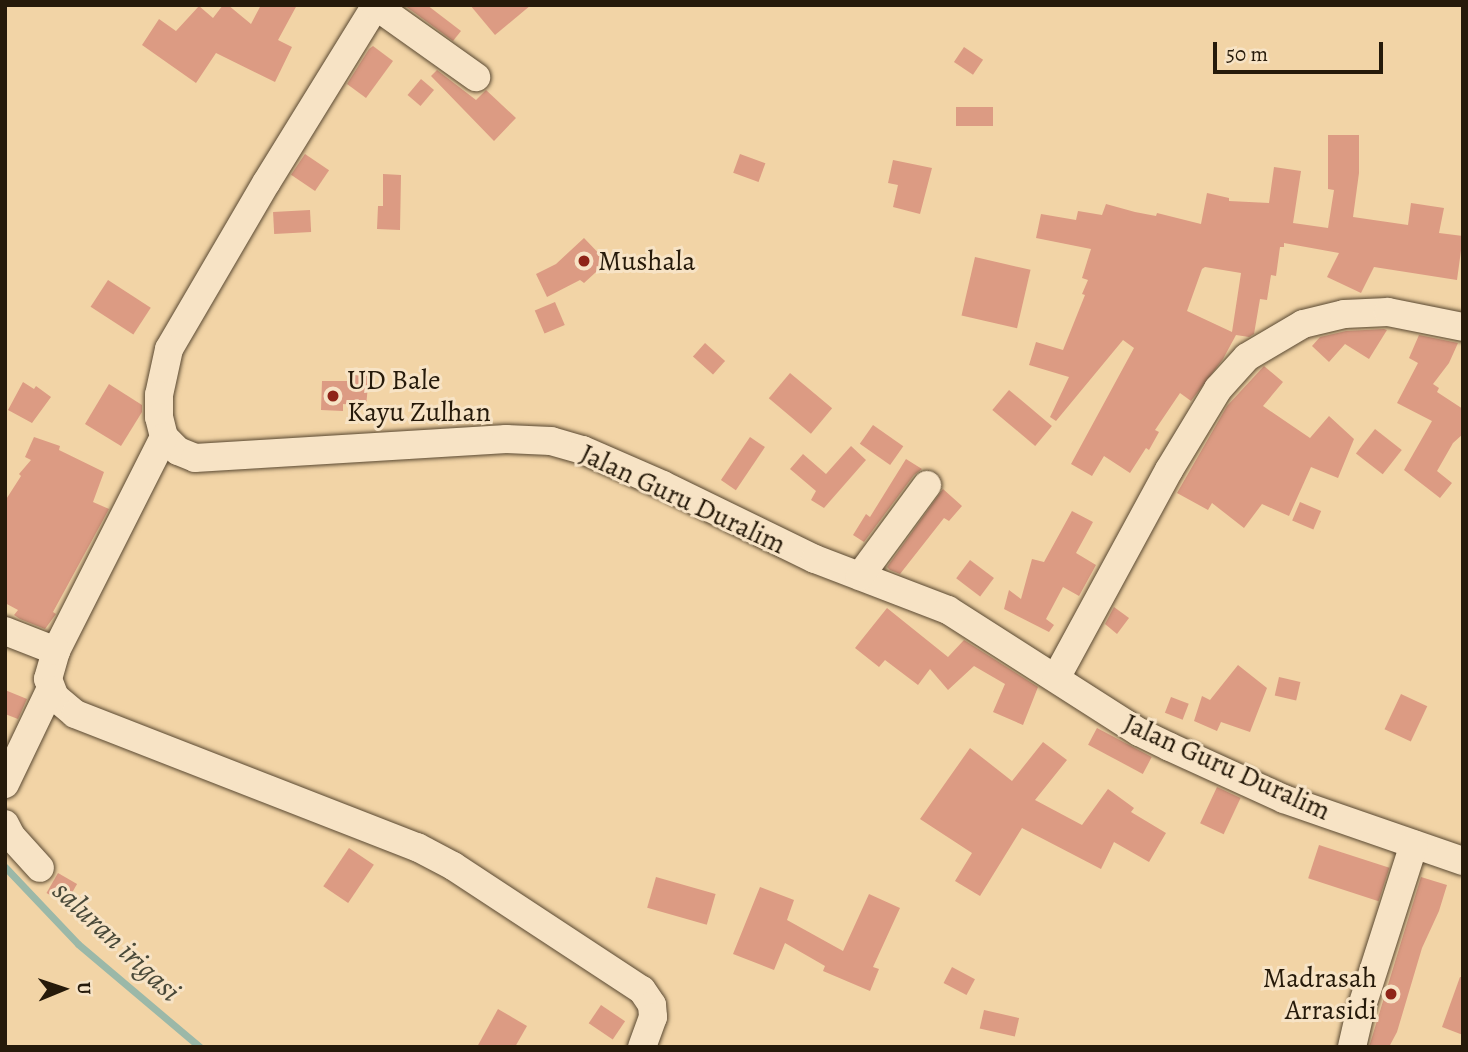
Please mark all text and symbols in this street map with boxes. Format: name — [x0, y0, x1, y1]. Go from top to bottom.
scale bar — [1216, 28, 1386, 72]
text: 50 m — [1226, 40, 1268, 68]
place label: Mushala — [598, 244, 695, 278]
marker: Mushala — [576, 253, 592, 269]
place label: UD Bale Kayu Zulhan — [347, 363, 491, 429]
marker: UD Bale Kayu Zulhan — [325, 388, 341, 404]
street label: Jalan Guru Duralim — [575, 437, 791, 561]
street label: Jalan Guru Duralim — [1118, 706, 1336, 828]
water label: saluran irigasi — [46, 873, 188, 1009]
north arrow — [28, 954, 98, 1024]
place label: Madrasah Arrasidi — [1263, 961, 1377, 1027]
text: U — [71, 982, 97, 995]
marker: Madrasah Arrasidi — [1383, 986, 1399, 1002]

